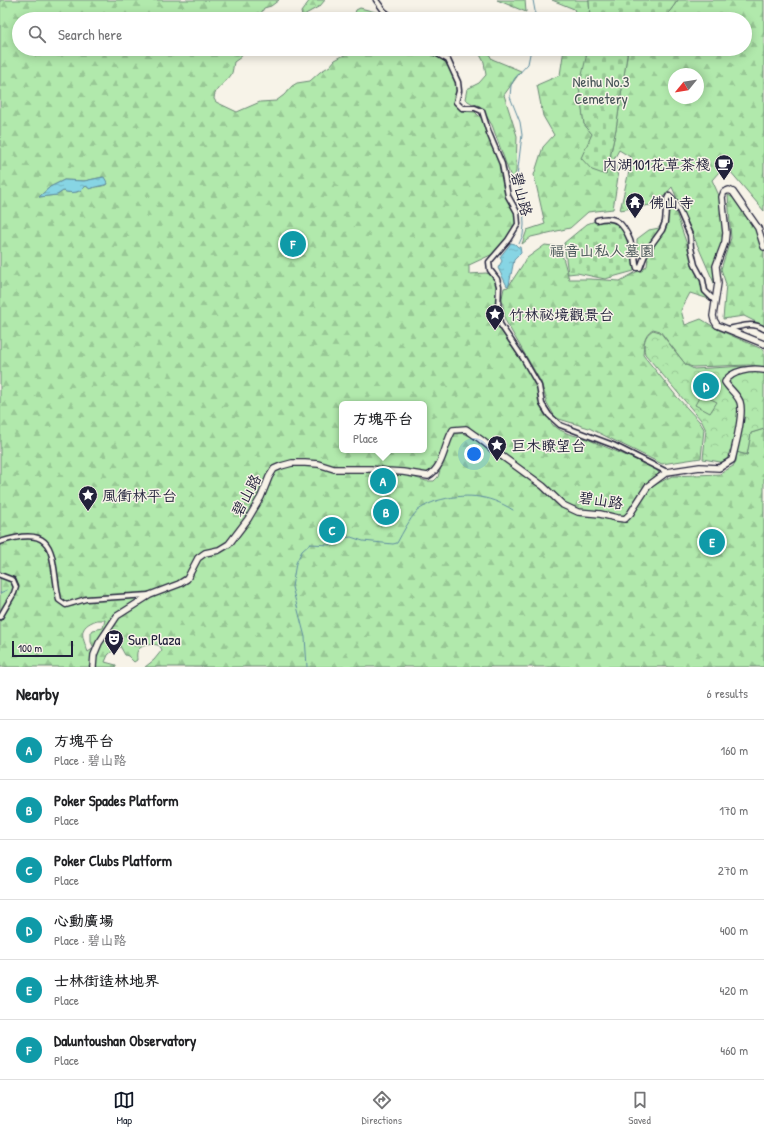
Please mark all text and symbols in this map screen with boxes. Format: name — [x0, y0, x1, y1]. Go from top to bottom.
search box — [12, 12, 752, 56]
icon: search — [26, 23, 48, 45]
text: Search here — [58, 24, 122, 45]
north arrow — [668, 68, 704, 104]
park label: Neihu No.3 Cemetery — [572, 71, 630, 109]
cafe icon: 內湖101花草茶棧 — [713, 153, 735, 181]
place label: 內湖101花草茶棧 — [602, 154, 710, 175]
street label: 碧山路 — [506, 170, 538, 218]
temple icon: 佛山寺 — [624, 191, 646, 219]
place label: 佛山寺 — [649, 192, 694, 213]
pin: F — [280, 229, 306, 259]
park label: 福音山私人墓園 — [549, 240, 655, 261]
place icon: 竹林祕境觀景台 — [484, 303, 506, 331]
place label: 竹林祕境觀景台 — [509, 304, 614, 325]
pin: D — [693, 371, 719, 401]
popup — [339, 401, 427, 453]
text: 方塊平台 — [353, 408, 413, 429]
text: Place — [353, 429, 378, 447]
place icon: 巨木瞭望台 — [486, 434, 508, 462]
place label: 巨木瞭望台 — [511, 435, 586, 456]
your location — [464, 444, 484, 464]
pin: A — [370, 466, 396, 496]
street label: 碧山路 — [226, 470, 266, 520]
place icon: 風衝林平台 — [77, 484, 99, 512]
place label: 風衝林平台 — [102, 485, 177, 506]
street label: 碧山路 — [577, 486, 625, 514]
pin: B — [373, 497, 399, 527]
pin: C — [319, 515, 345, 545]
pin: E — [699, 527, 725, 557]
theatre icon: Sun Plaza — [103, 628, 125, 656]
place label: Sun Plaza — [128, 629, 181, 650]
scale bar — [12, 639, 73, 658]
text: 100 m — [18, 641, 42, 655]
text: Nearby — [16, 682, 59, 705]
text: 6 results — [707, 684, 748, 702]
text: 方塊平台 — [54, 730, 114, 751]
text: A — [26, 741, 32, 759]
text: 160 m — [720, 741, 748, 759]
text: Place · 碧山路 — [54, 751, 127, 769]
text: Poker Spades Platform — [54, 790, 179, 811]
text: B — [26, 801, 32, 819]
text: 170 m — [719, 801, 748, 819]
text: Place — [54, 811, 79, 829]
text: Poker Clubs Platform — [54, 850, 172, 871]
text: C — [25, 861, 33, 879]
text: 270 m — [718, 861, 748, 879]
text: Place — [54, 871, 79, 889]
text: 心動廣場 — [54, 910, 114, 931]
text: D — [26, 921, 32, 939]
text: 400 m — [720, 921, 748, 939]
text: Place · 碧山路 — [54, 931, 127, 949]
text: 士林街造林地界 — [54, 970, 159, 991]
text: E — [26, 981, 32, 999]
text: 420 m — [719, 981, 748, 999]
text: Place — [54, 991, 79, 1009]
text: Daluntoushan Observatory — [54, 1030, 196, 1051]
text: F — [27, 1041, 31, 1059]
text: 460 m — [720, 1041, 748, 1059]
text: Place — [54, 1051, 79, 1069]
tab: Map — [113, 1089, 135, 1127]
tab: Directions — [362, 1089, 402, 1127]
tab: Saved — [628, 1089, 651, 1127]

